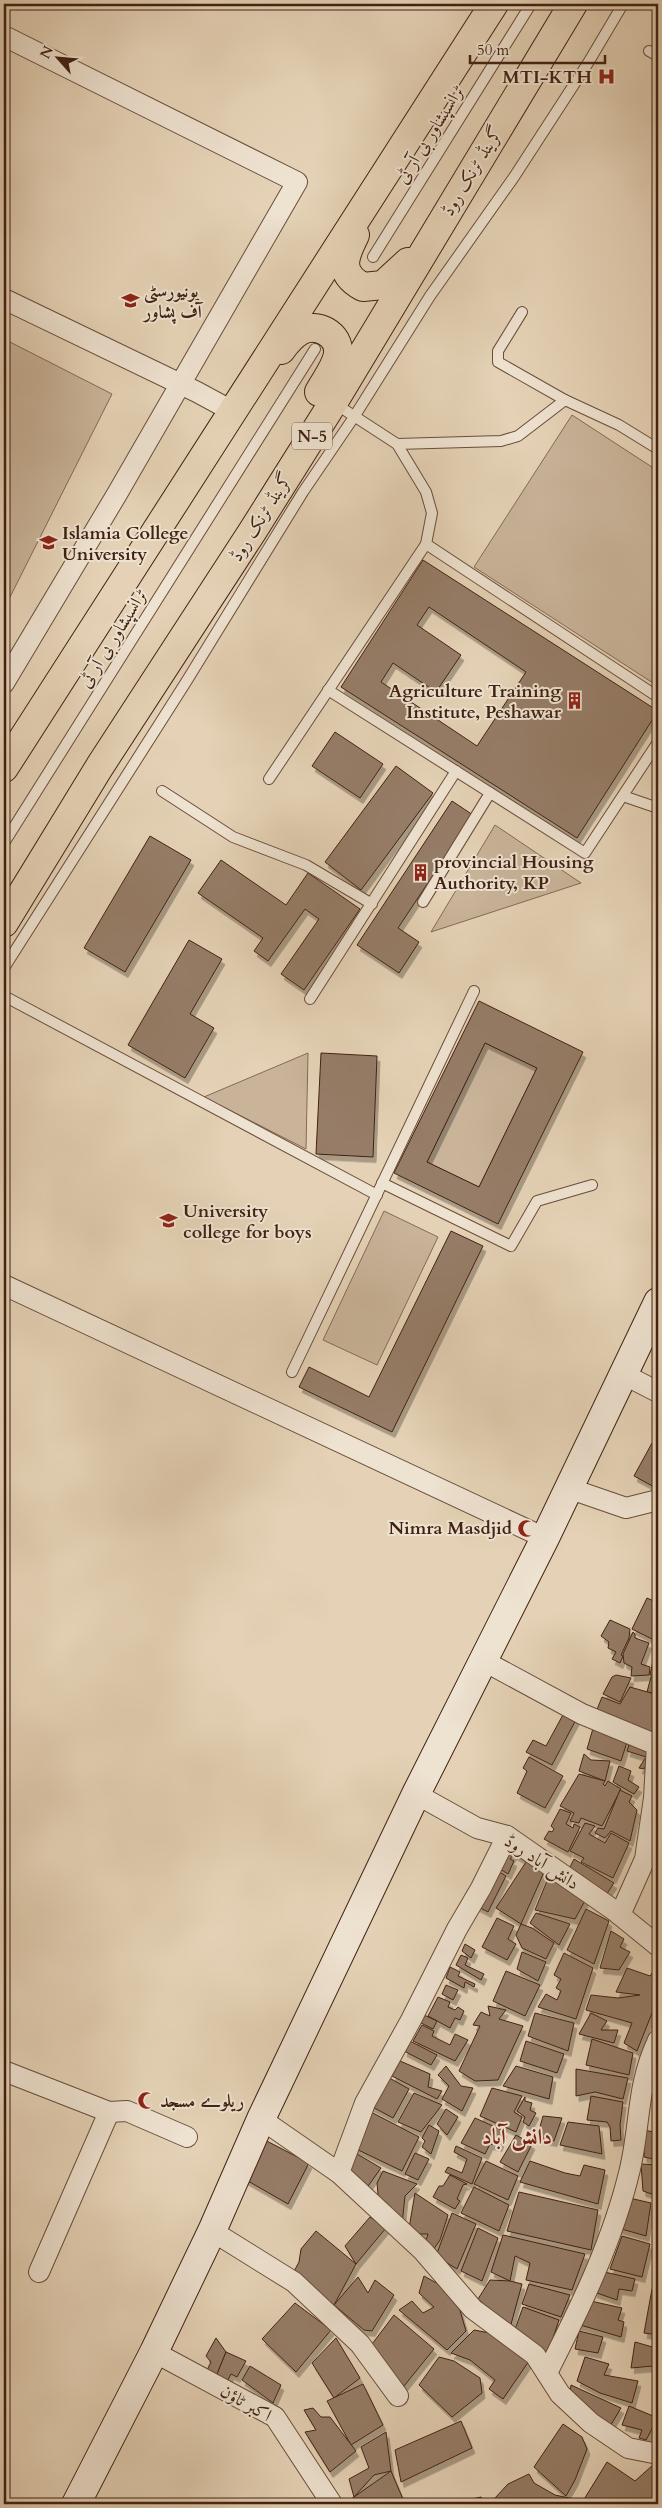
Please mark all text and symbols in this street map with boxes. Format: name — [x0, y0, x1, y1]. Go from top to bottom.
north arrow — [32, 32, 82, 82]
scale bar — [470, 32, 604, 64]
text: 50 m — [477, 40, 509, 60]
text: N — [36, 43, 58, 62]
place label: MTI-KTH — [502, 65, 592, 90]
hospital icon: MTI-KTH — [596, 67, 616, 87]
street label: ٹرانسپشاور بی آر ٹی — [390, 80, 471, 189]
street label: گرینڈ ٹرنک روڈ — [436, 122, 509, 221]
place label: یونیورسٹی آف پشاور — [142, 279, 204, 325]
school or university icon: یونیورسٹی آف پشاور — [120, 291, 140, 311]
road number: N-5 — [292, 422, 332, 450]
street label: گرینڈ ٹرنک روڈ — [224, 468, 299, 567]
place label: Islamia College University — [62, 521, 189, 567]
school or university icon: Islamia College University — [38, 533, 58, 553]
street label: ٹرانسپشاور بی آر ٹی — [73, 584, 154, 693]
place label: Agriculture Training Institute, Peshawar — [389, 679, 562, 725]
building icon: Agriculture Training Institute, Peshawar — [565, 691, 585, 711]
place label: provincial Housing Authority, KP — [434, 850, 594, 896]
building icon: provincial Housing Authority, KP — [410, 862, 430, 882]
place label: University college for boys — [183, 1199, 312, 1245]
school or university icon: University college for boys — [159, 1211, 179, 1231]
place label: Nimra Masdjid — [388, 1516, 513, 1541]
mosque icon: Nimra Masdjid — [516, 1518, 536, 1538]
street label: دانش آباد روڈ — [499, 1829, 584, 1896]
place label: ریلوے مسجد — [160, 2089, 244, 2114]
mosque icon: ریلوے مسجد — [136, 2091, 156, 2111]
district label: دانش آباد — [482, 2122, 552, 2152]
street label: اکبر ٹاؤن — [215, 2379, 276, 2428]

